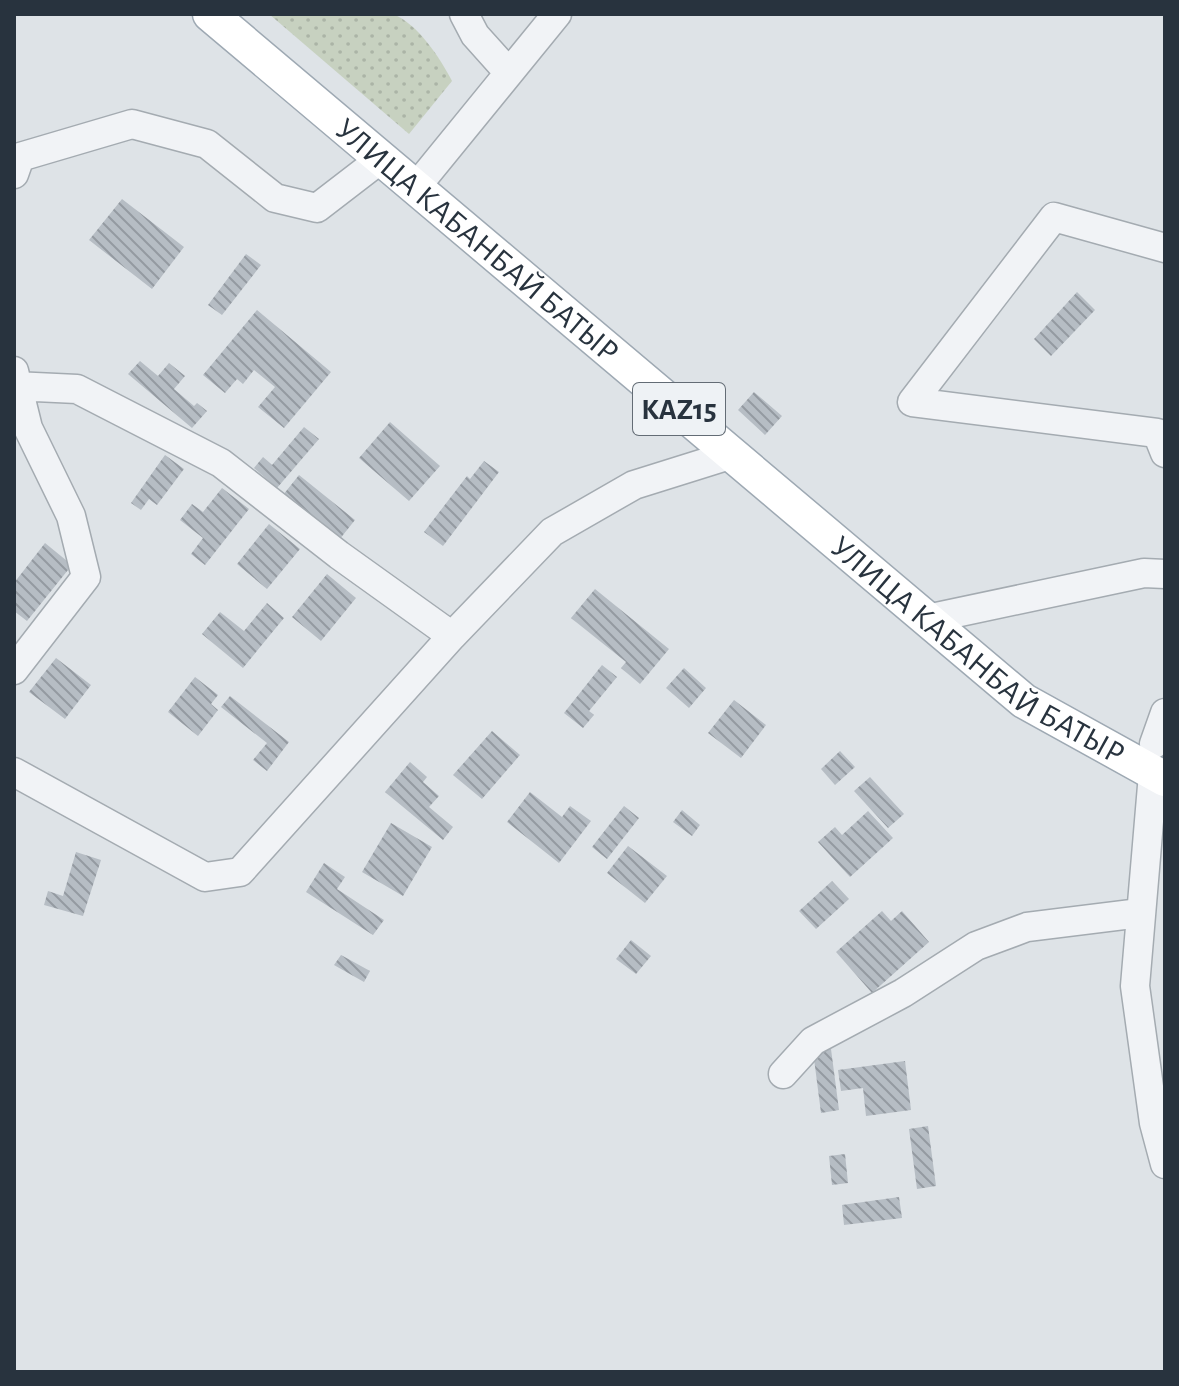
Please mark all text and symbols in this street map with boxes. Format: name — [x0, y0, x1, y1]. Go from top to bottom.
street label: УЛИЦА КАБАНБАЙ БАТЫР — [329, 113, 624, 368]
road number: KAZ15 — [633, 383, 725, 435]
street label: УЛИЦА КАБАНБАЙ БАТЫР — [825, 530, 1130, 770]

